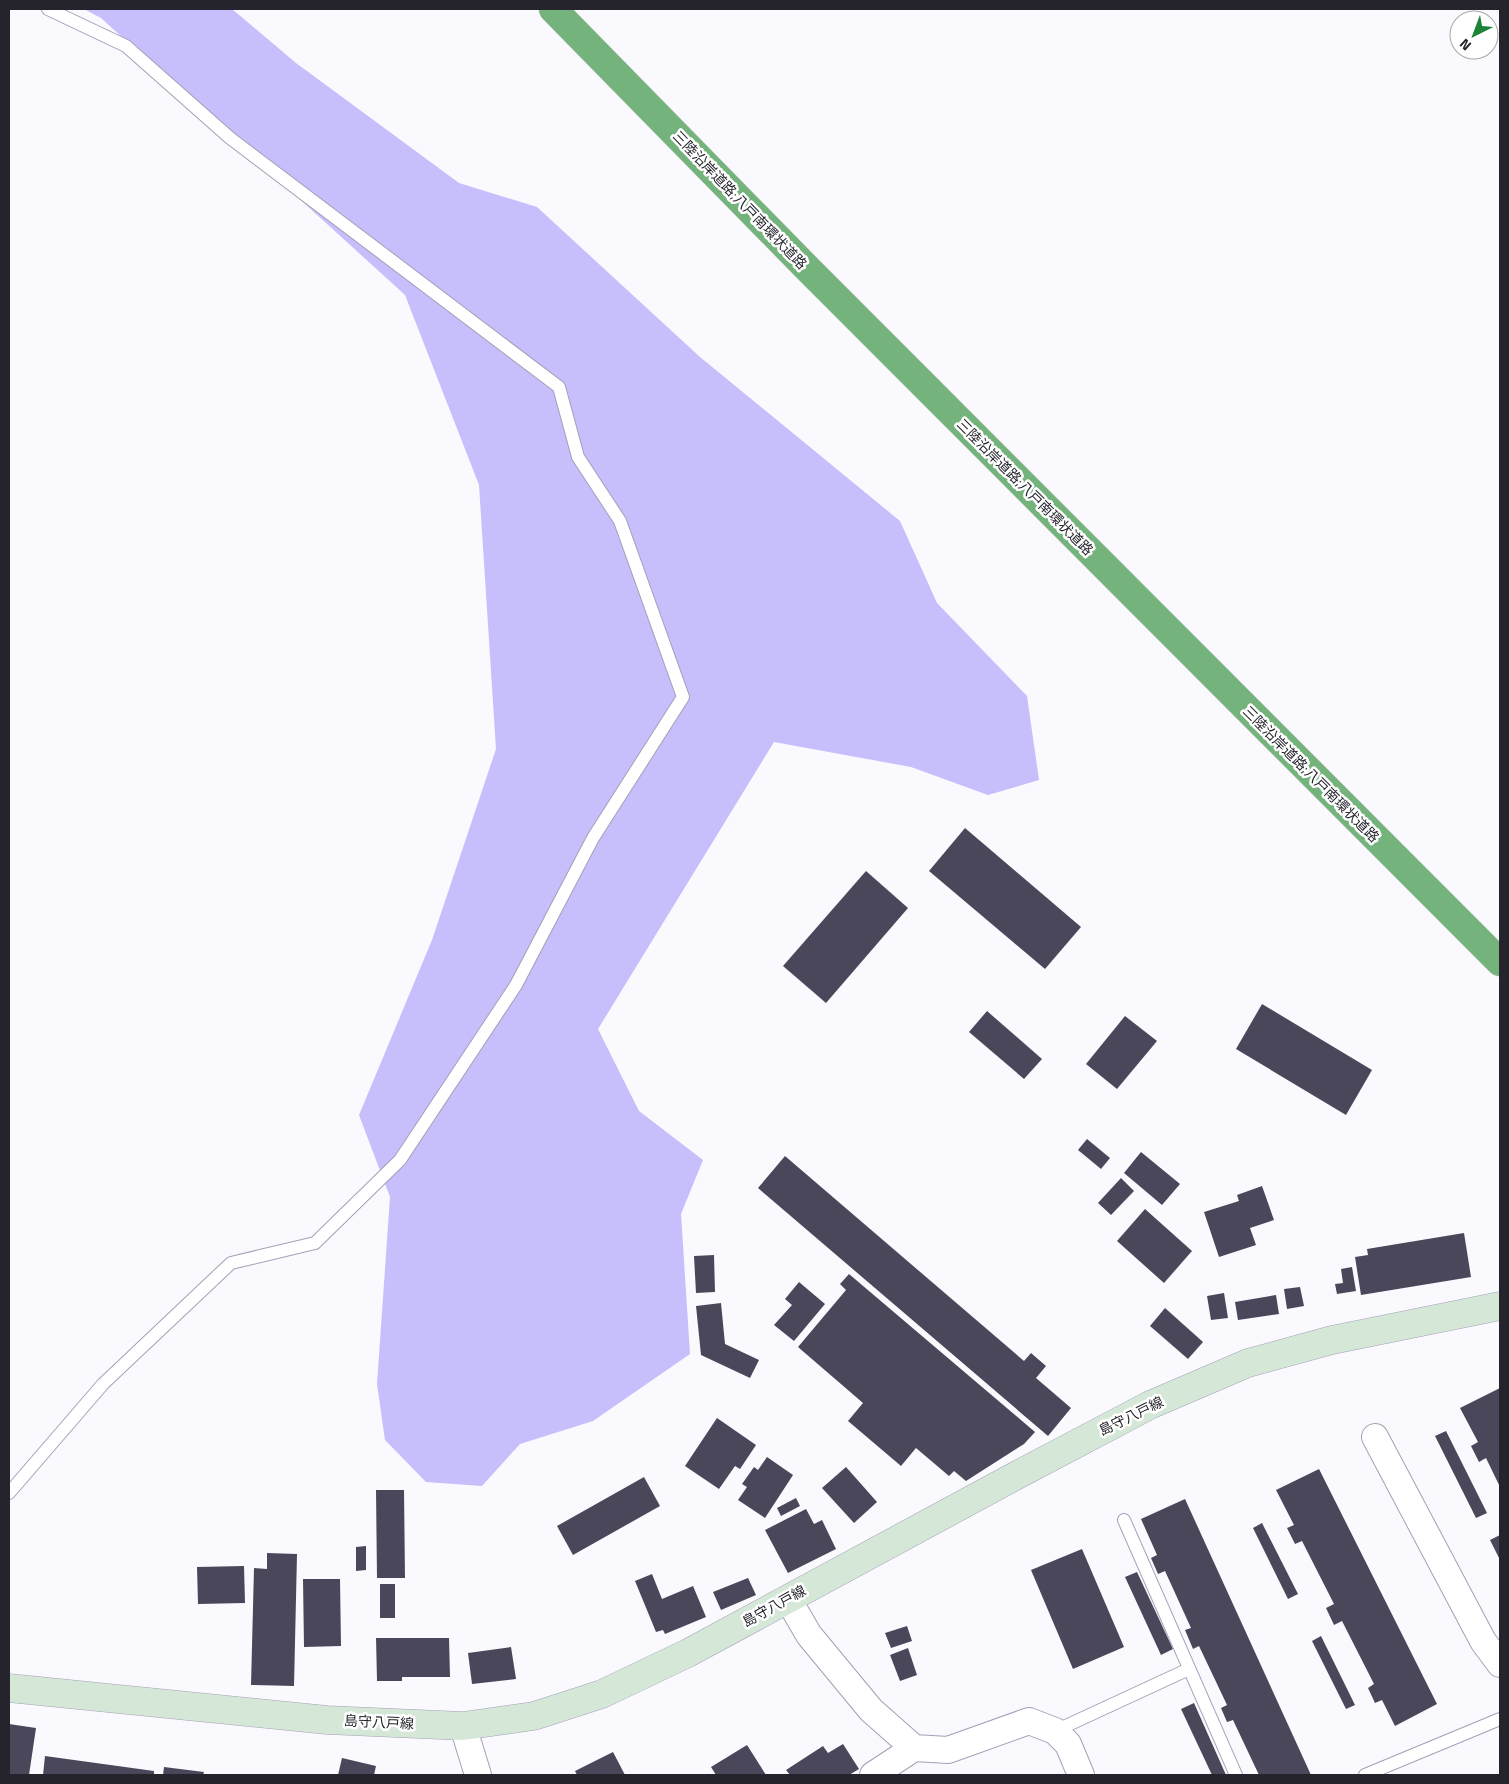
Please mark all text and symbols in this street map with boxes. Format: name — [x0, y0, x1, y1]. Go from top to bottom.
north arrow — [1449, 10, 1499, 60]
text: N — [1454, 34, 1476, 56]
street label: 三陸沿岸道路;八戸南環状道路 — [668, 126, 812, 274]
street label: 三陸沿岸道路;八戸南環状道路 — [952, 414, 1098, 560]
street label: 三陸沿岸道路;八戸南環状道路 — [1238, 701, 1384, 847]
street label: 島守八戸線 — [1095, 1391, 1167, 1440]
street label: 島守八戸線 — [738, 1579, 809, 1632]
street label: 島守八戸線 — [344, 1709, 415, 1734]

